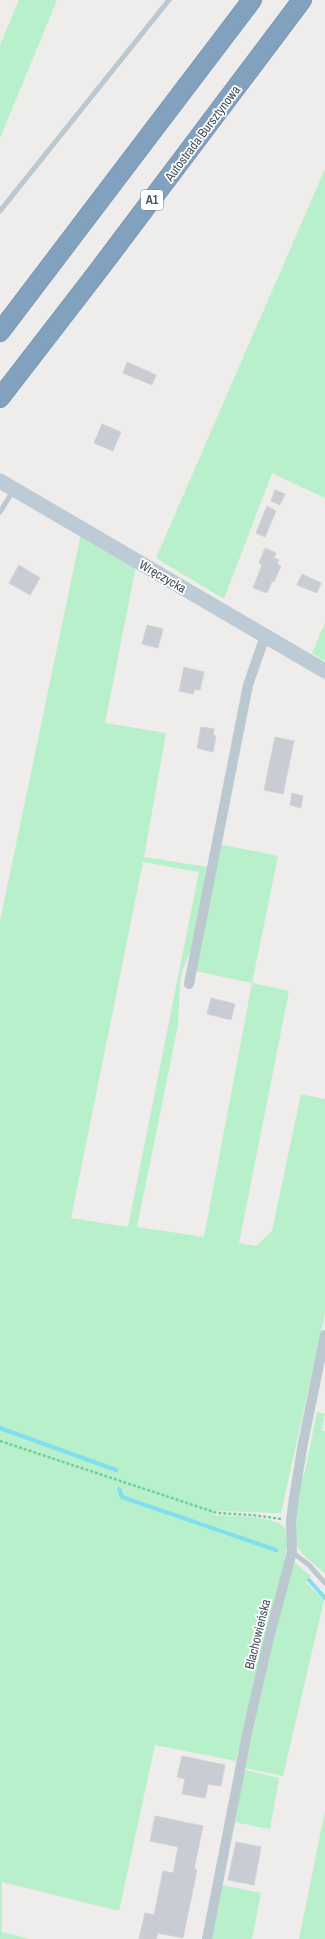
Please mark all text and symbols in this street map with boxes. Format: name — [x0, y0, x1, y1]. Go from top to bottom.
street label: Autostrada Bursztynowa — [160, 82, 244, 185]
road number: A1 — [141, 190, 163, 210]
street label: Wręczycka — [136, 556, 190, 597]
street label: Blachowieńska — [241, 1597, 274, 1671]

